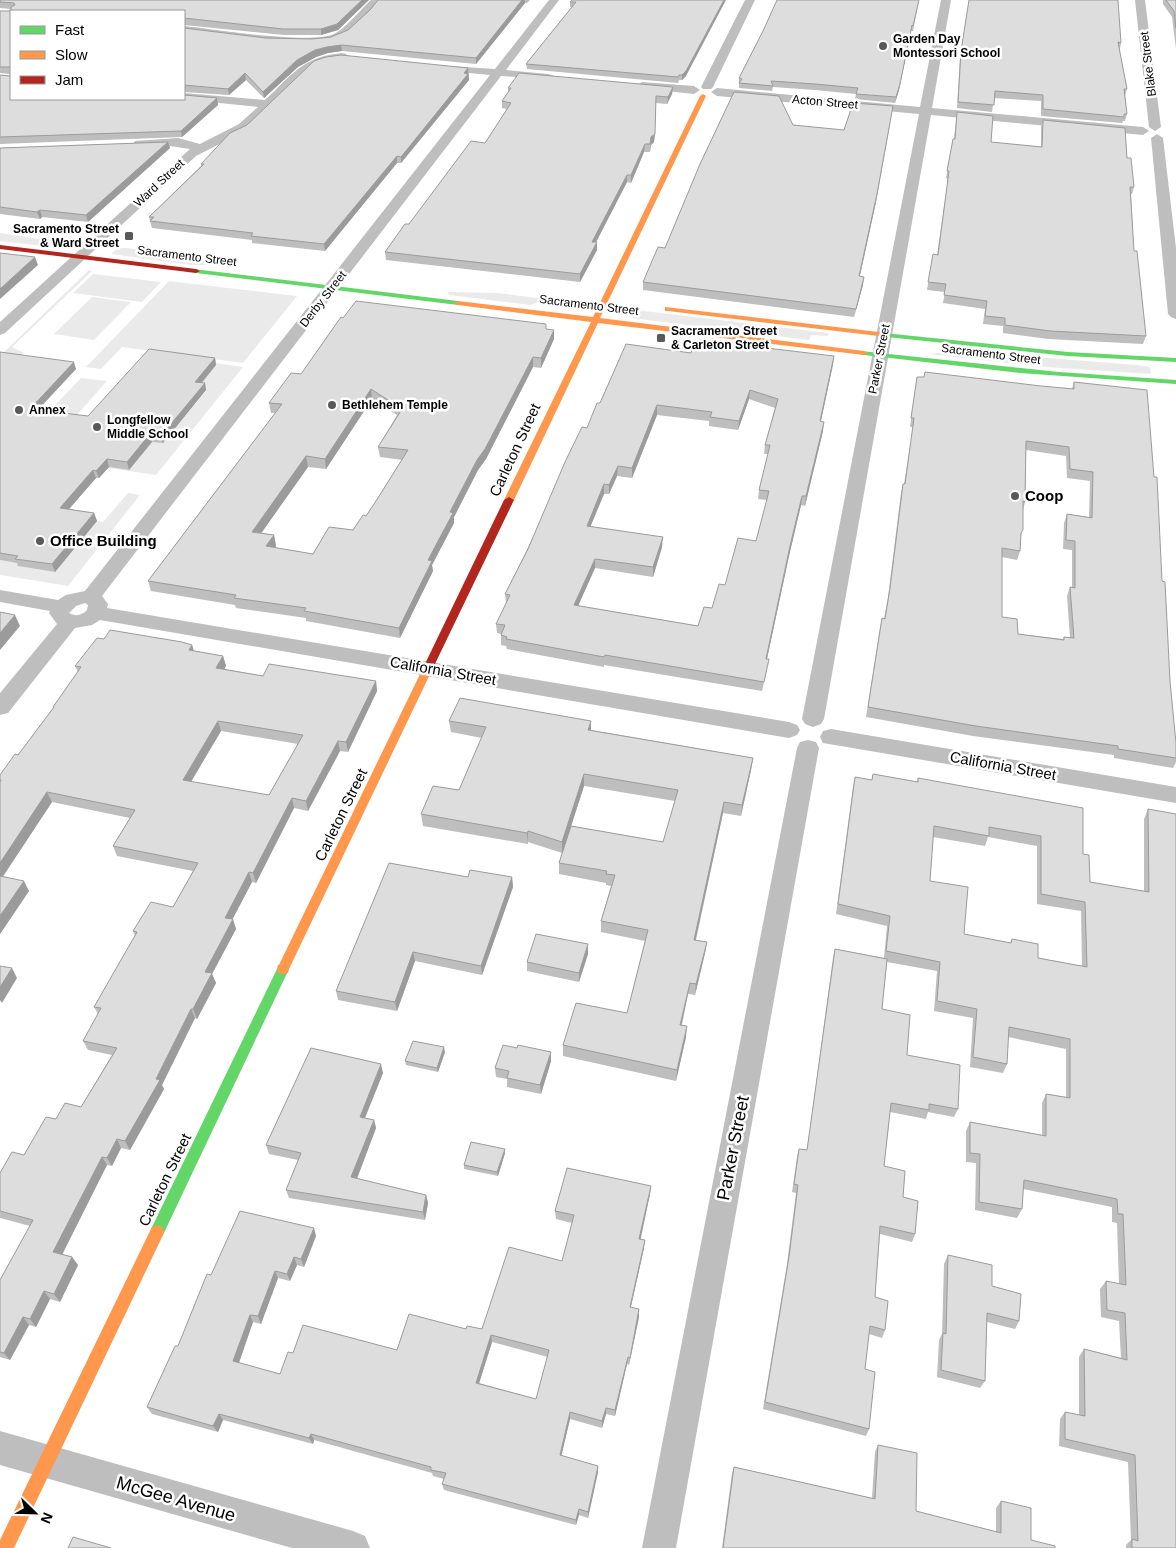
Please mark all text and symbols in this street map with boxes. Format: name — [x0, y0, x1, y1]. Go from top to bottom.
legend — [10, 10, 185, 100]
text: Fast — [55, 21, 85, 38]
street label: Blake Street — [1137, 30, 1159, 97]
place label: Garden Day Montessori School — [893, 32, 1000, 60]
marker: Garden Day Montessori School — [877, 40, 889, 52]
text: Slow — [55, 46, 88, 63]
text: Jam — [55, 71, 83, 88]
street label: Acton Street — [791, 92, 859, 112]
street label: Ward Street — [131, 156, 188, 210]
place label: Sacramento Street & Ward Street — [13, 222, 119, 250]
marker: Sacramento Street & Ward Street — [123, 230, 135, 242]
street label: Sacramento Street — [136, 243, 238, 269]
street label: Derby Street — [297, 268, 350, 330]
street label: Sacramento Street — [538, 292, 640, 318]
street label: Parker Street — [865, 322, 893, 395]
place label: Sacramento Street & Carleton Street — [671, 324, 777, 352]
marker: Sacramento Street & Carleton Street — [655, 332, 667, 344]
street label: Sacramento Street — [940, 341, 1042, 367]
place label: Bethlehem Temple — [342, 398, 448, 412]
marker: Bethlehem Temple — [326, 399, 338, 411]
street label: Carleton Street — [486, 400, 544, 499]
place label: Annex — [29, 403, 66, 417]
marker: Annex — [13, 404, 25, 416]
place label: Longfellow Middle School — [107, 413, 188, 441]
marker: Longfellow Middle School — [91, 421, 103, 433]
place label: Coop — [1025, 487, 1063, 504]
marker: Coop — [1009, 490, 1021, 502]
place label: Office Building — [50, 532, 157, 549]
marker: Office Building — [34, 535, 46, 547]
street label: California Street — [389, 653, 498, 688]
street label: California Street — [949, 748, 1058, 783]
street label: Carleton Street — [311, 765, 371, 864]
street label: Parker Street — [713, 1094, 753, 1202]
street label: Carleton Street — [135, 1130, 195, 1229]
street label: McGee Avenue — [114, 1472, 238, 1526]
north arrow — [10, 1488, 60, 1538]
text: N — [38, 1510, 56, 1526]

